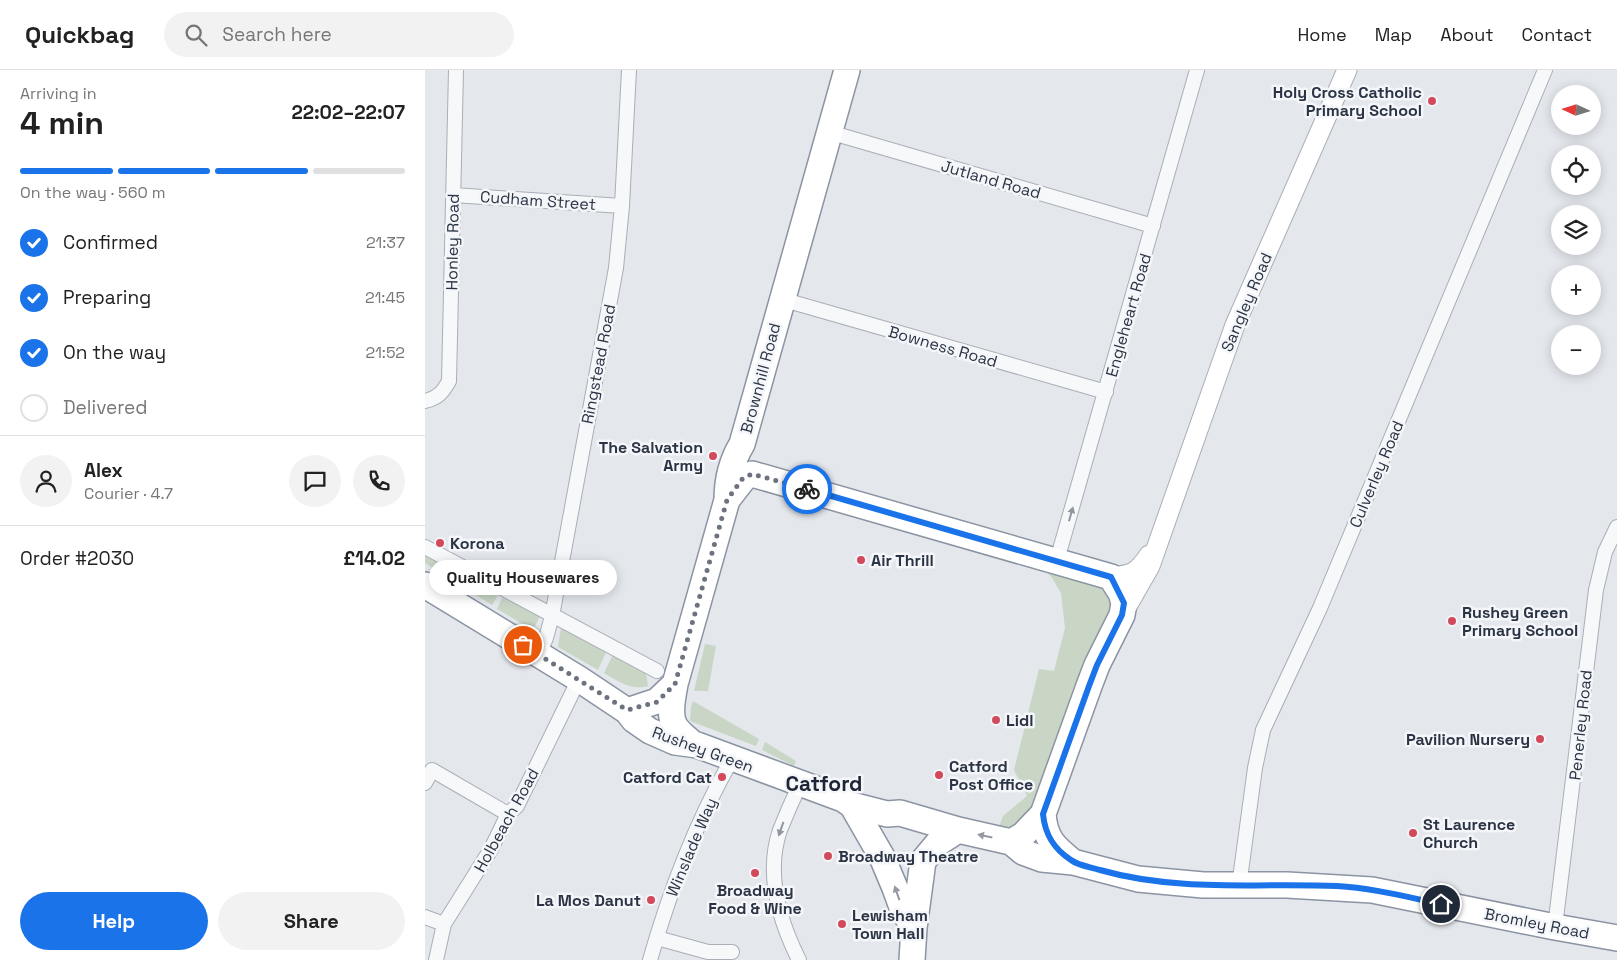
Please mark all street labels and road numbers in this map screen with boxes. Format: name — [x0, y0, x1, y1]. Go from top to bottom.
street label: Jutland Road — [939, 155, 1043, 204]
street label: Cudham Street — [479, 186, 597, 215]
street label: Honley Road — [441, 193, 464, 291]
street label: Sangley Road — [1216, 249, 1277, 355]
street label: Engleheart Road — [1101, 251, 1156, 379]
street label: Ringstead Road — [577, 302, 620, 426]
street label: Brownhill Road — [736, 321, 785, 436]
street label: Bowness Road — [886, 321, 1000, 372]
street label: Culverley Road — [1344, 417, 1408, 531]
street label: Penerley Road — [1564, 669, 1597, 781]
street label: Rushey Green — [649, 721, 756, 778]
street label: Holbeach Road — [469, 764, 544, 876]
street label: Winslade Way — [661, 795, 722, 900]
street label: Bromley Road — [1483, 903, 1591, 944]

